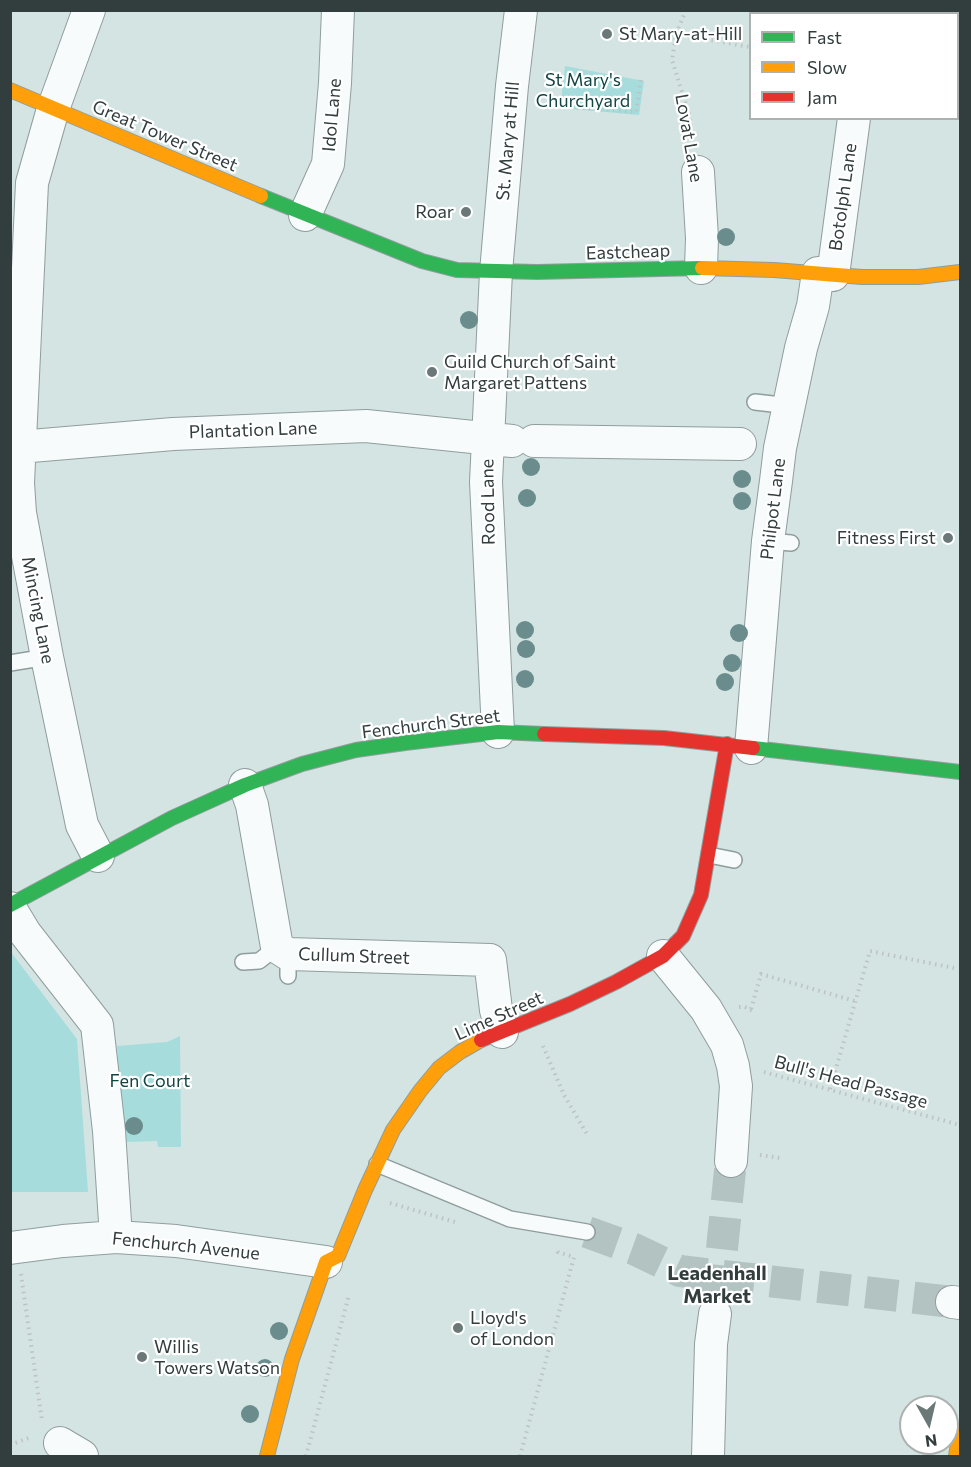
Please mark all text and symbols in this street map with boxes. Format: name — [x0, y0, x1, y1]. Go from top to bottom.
legend — [749, 12, 959, 120]
place label: St Mary-at-Hill — [619, 23, 742, 45]
text: Fast — [807, 26, 842, 48]
marker: St Mary-at-Hill — [600, 27, 614, 41]
text: Slow — [807, 56, 847, 78]
park label: St Mary's Churchyard — [536, 69, 630, 112]
street label: Idol Lane — [318, 77, 346, 153]
street label: St. Mary at Hill — [492, 81, 524, 201]
text: Jam — [807, 86, 837, 108]
street label: Lovat Lane — [671, 92, 707, 184]
street label: Great Tower Street — [89, 96, 241, 176]
street label: Botolph Lane — [825, 142, 861, 252]
place label: Roar — [415, 201, 454, 223]
marker: Roar — [459, 205, 473, 219]
street label: Eastcheap — [586, 240, 670, 264]
place label: Guild Church of Saint Margaret Pattens — [444, 351, 616, 394]
marker: Guild Church of Saint Margaret Pattens — [425, 365, 439, 379]
street label: Plantation Lane — [188, 417, 318, 443]
street label: Philpot Lane — [756, 457, 790, 561]
street label: Rood Lane — [476, 459, 500, 545]
place label: Fitness First — [837, 527, 936, 549]
marker: Fitness First — [941, 531, 955, 545]
street label: Mincing Lane — [17, 555, 59, 665]
street label: Fenchurch Street — [360, 705, 502, 743]
street label: Cullum Street — [298, 943, 410, 969]
street label: Lime Street — [451, 987, 547, 1045]
street label: Bull's Head Passage — [772, 1051, 930, 1113]
park label: Fen Court — [110, 1070, 190, 1092]
street label: Fenchurch Avenue — [111, 1227, 261, 1265]
district label: Leadenhall Market — [667, 1261, 767, 1308]
place label: Lloyd's of London — [470, 1307, 554, 1350]
marker: Lloyd's of London — [451, 1321, 465, 1335]
place label: Willis Towers Watson — [154, 1336, 280, 1378]
marker: Willis Towers Watson — [135, 1350, 149, 1364]
north arrow — [899, 1395, 959, 1455]
text: N — [924, 1431, 939, 1452]

